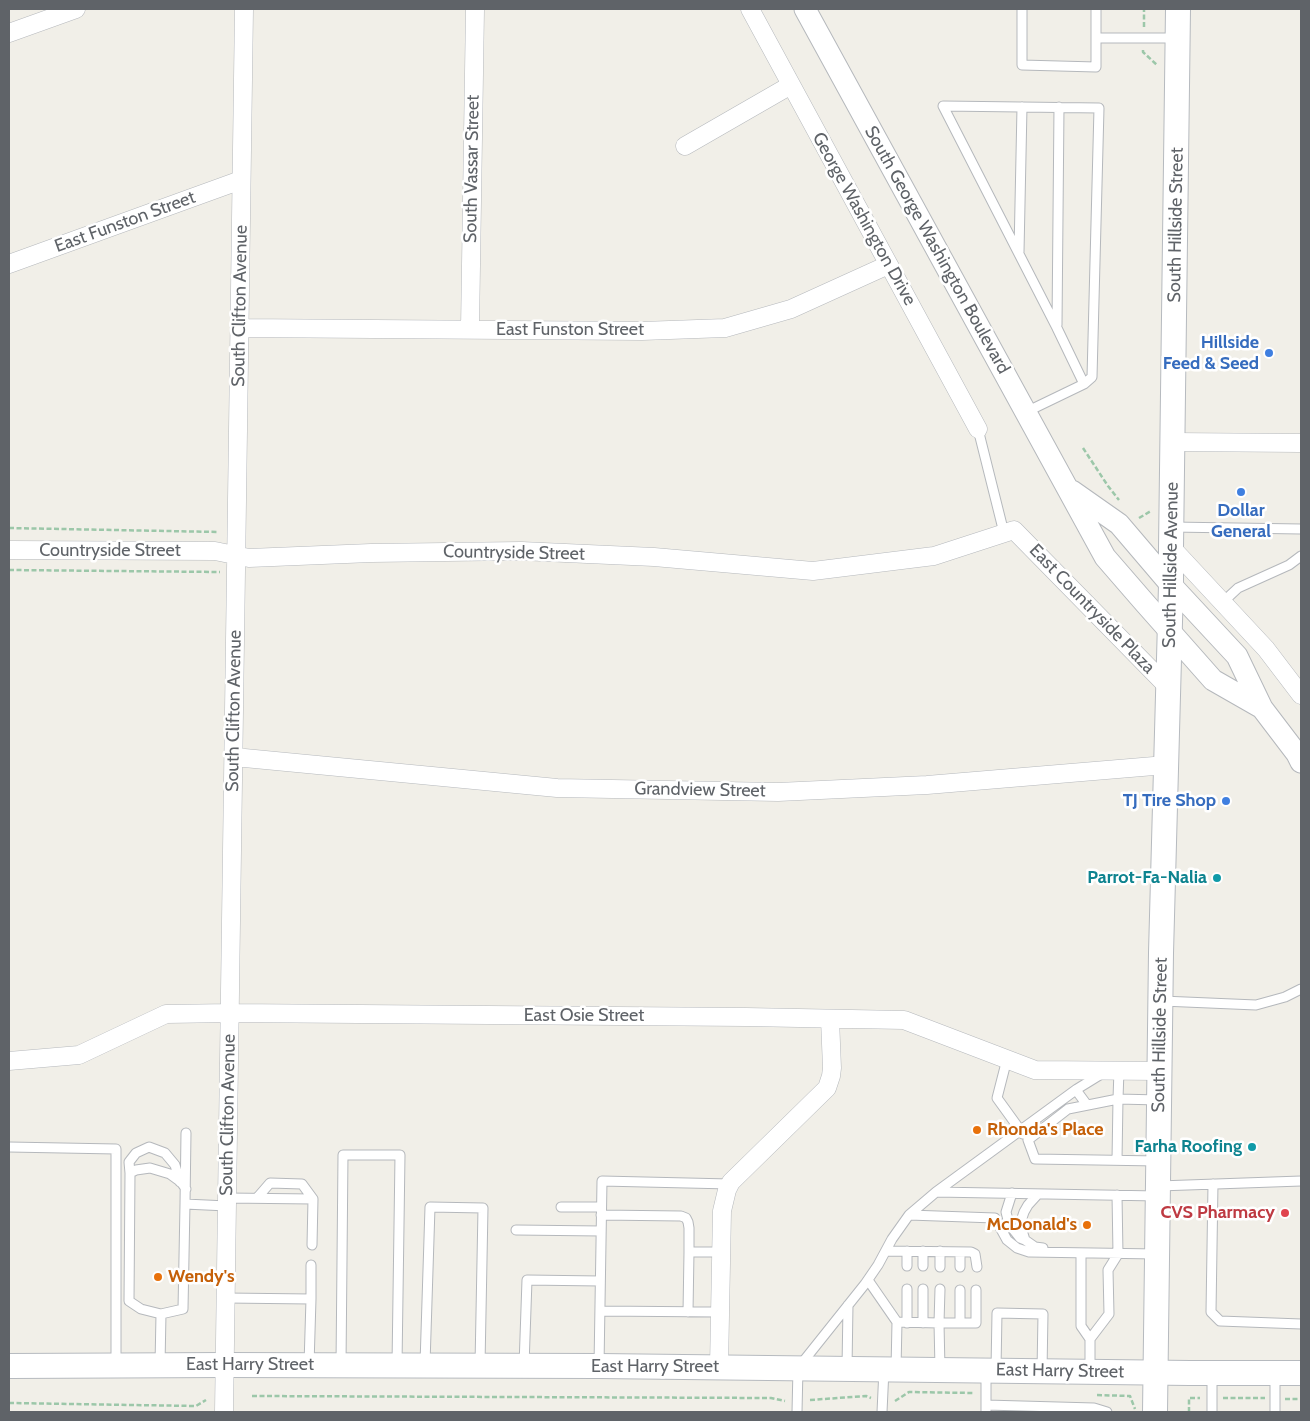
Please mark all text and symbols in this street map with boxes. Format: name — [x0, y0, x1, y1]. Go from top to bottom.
street label: South Vassar Street — [460, 95, 484, 243]
street label: South George Washington Boulevard — [860, 122, 1014, 378]
street label: George Washington Drive — [807, 129, 921, 309]
street label: South Hillside Street — [1164, 147, 1188, 303]
street label: East Funston Street — [52, 187, 198, 257]
street label: South Clifton Avenue — [228, 225, 252, 387]
street label: East Funston Street — [496, 319, 644, 341]
place label: Hillside Feed & Seed — [1163, 332, 1259, 374]
marker: Hillside Feed & Seed — [1263, 347, 1275, 359]
street label: South Hillside Avenue — [1159, 482, 1183, 648]
marker: Dollar General — [1235, 486, 1247, 498]
place label: Dollar General — [1211, 500, 1271, 542]
street label: Countryside Street — [39, 540, 181, 562]
street label: East Countryside Plaza — [1025, 540, 1159, 678]
street label: Countryside Street — [443, 541, 585, 565]
street label: South Clifton Avenue — [222, 630, 246, 792]
street label: Grandview Street — [634, 778, 766, 802]
place label: TJ Tire Shop — [1123, 790, 1216, 812]
marker: TJ Tire Shop — [1220, 795, 1232, 807]
place label: Parrot-Fa-Nalia — [1087, 867, 1207, 889]
marker: Parrot-Fa-Nalia — [1211, 872, 1223, 884]
street label: South Hillside Street — [1148, 957, 1172, 1113]
street label: East Osie Street — [524, 1005, 644, 1027]
street label: South Clifton Avenue — [216, 1034, 240, 1196]
place label: Rhonda's Place — [987, 1119, 1104, 1141]
marker: Rhonda's Place — [971, 1124, 983, 1136]
place label: Farha Roofing — [1134, 1136, 1242, 1158]
marker: Farha Roofing — [1246, 1141, 1258, 1153]
place label: CVS Pharmacy — [1161, 1202, 1275, 1224]
marker: CVS Pharmacy — [1279, 1207, 1291, 1219]
place label: McDonald's — [987, 1214, 1077, 1236]
marker: McDonald's — [1081, 1219, 1093, 1231]
place label: Wendy's — [168, 1266, 235, 1288]
marker: Wendy's — [152, 1271, 164, 1283]
street label: East Harry Street — [186, 1354, 314, 1376]
street label: East Harry Street — [591, 1356, 719, 1378]
street label: East Harry Street — [996, 1359, 1124, 1383]

